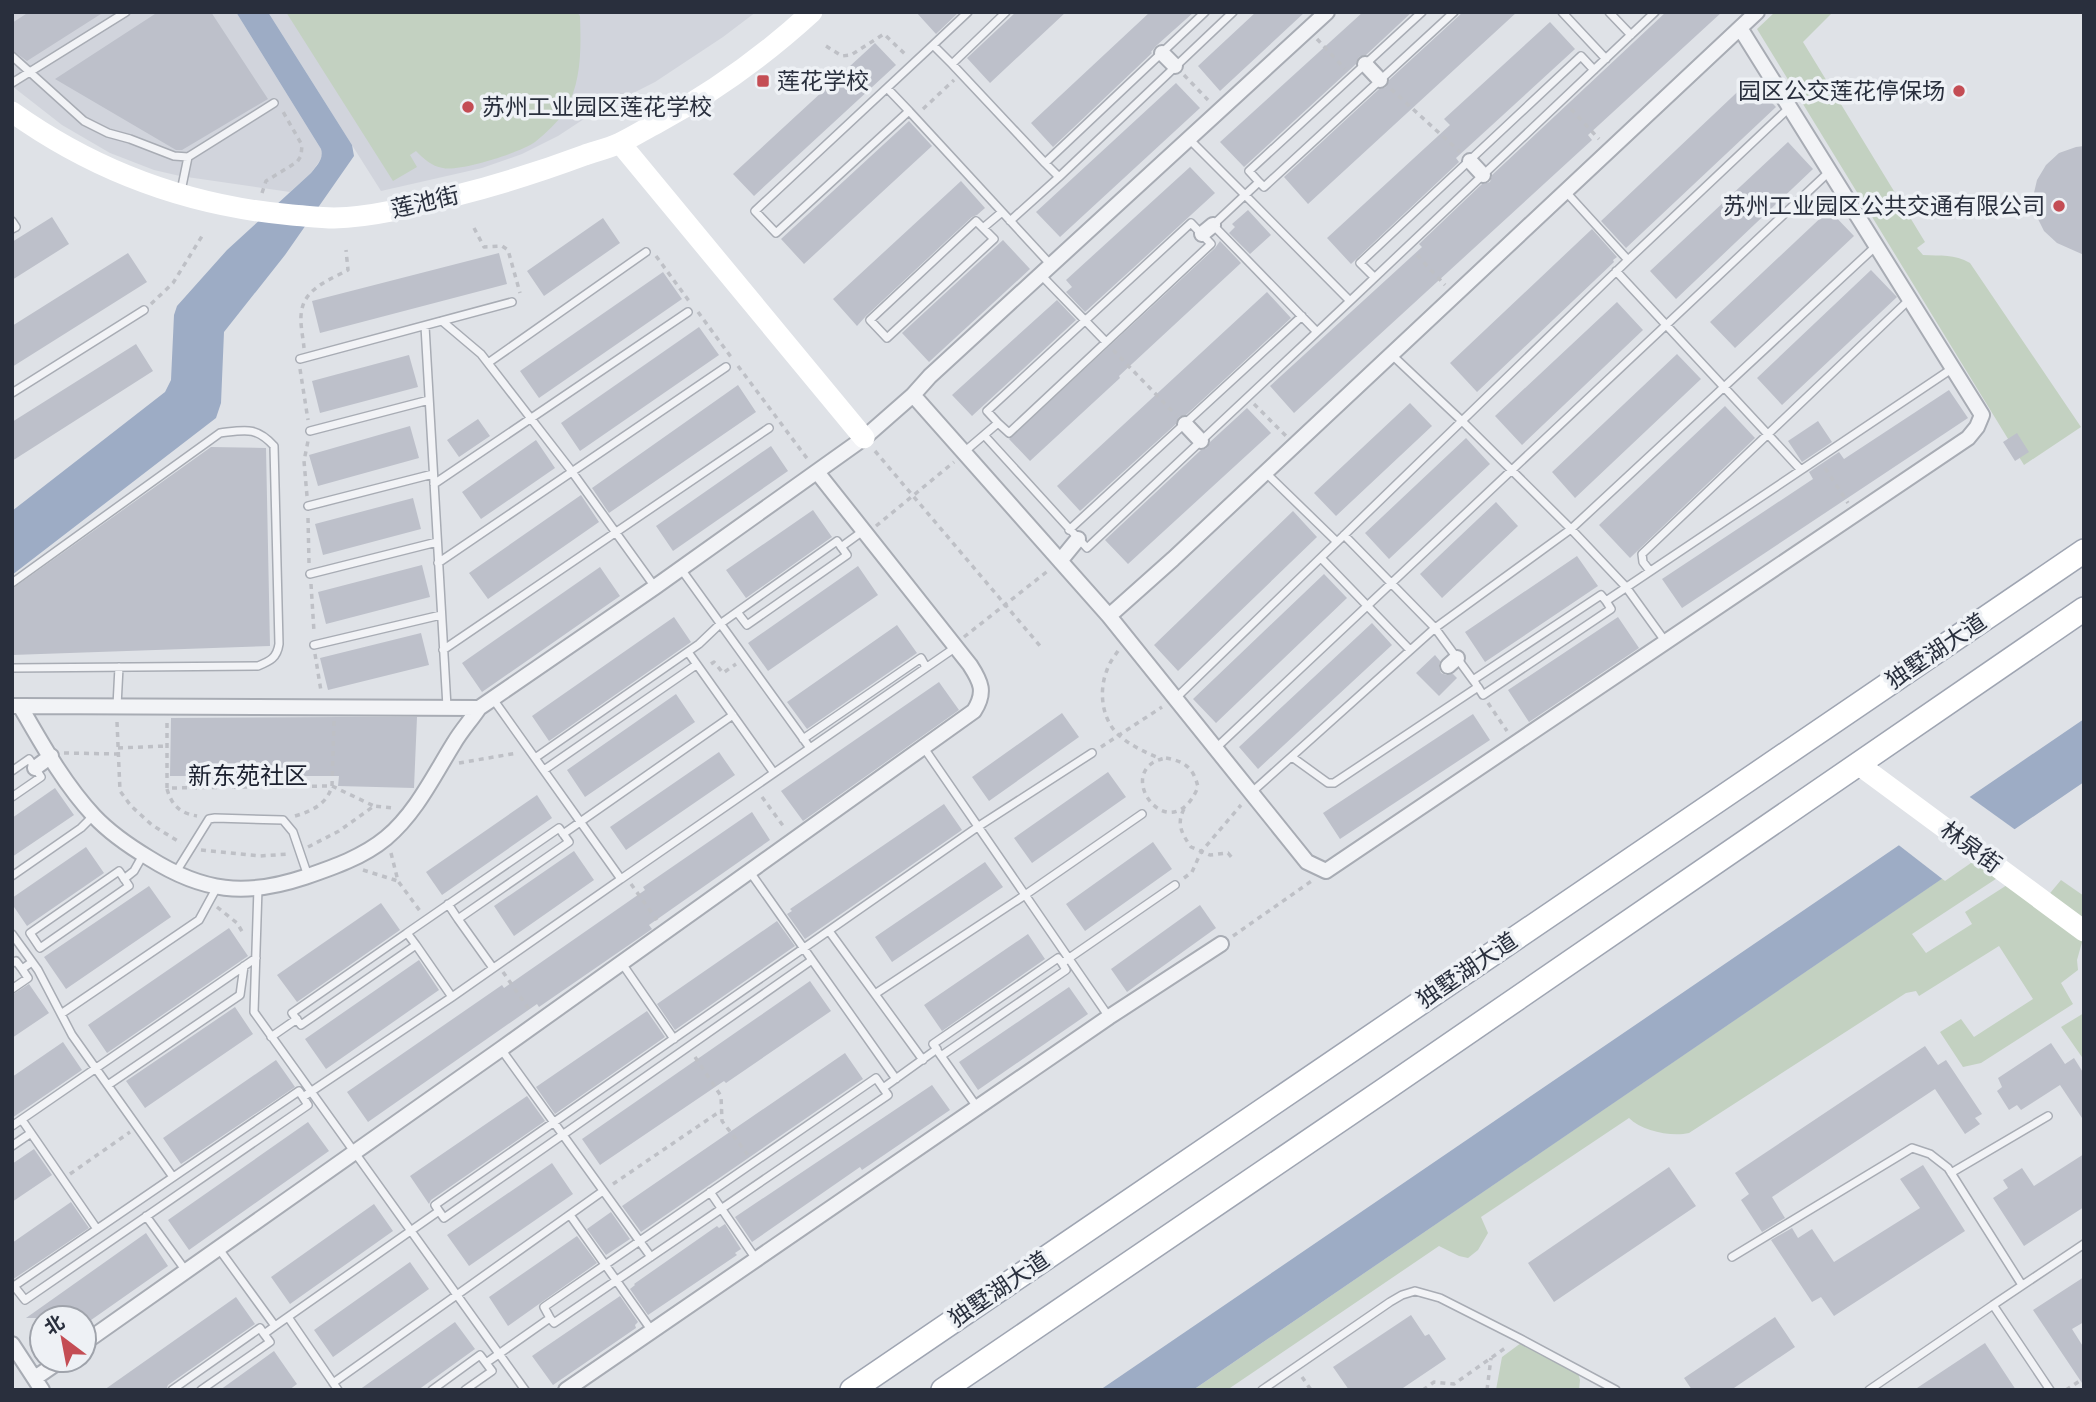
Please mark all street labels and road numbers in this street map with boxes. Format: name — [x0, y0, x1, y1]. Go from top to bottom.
street label: 莲池街 — [388, 182, 462, 223]
street label: 独墅湖大道 — [1881, 608, 1991, 695]
street label: 林泉街 — [1935, 816, 2007, 879]
street label: 独墅湖大道 — [1412, 927, 1522, 1014]
street label: 独墅湖大道 — [944, 1246, 1054, 1333]

